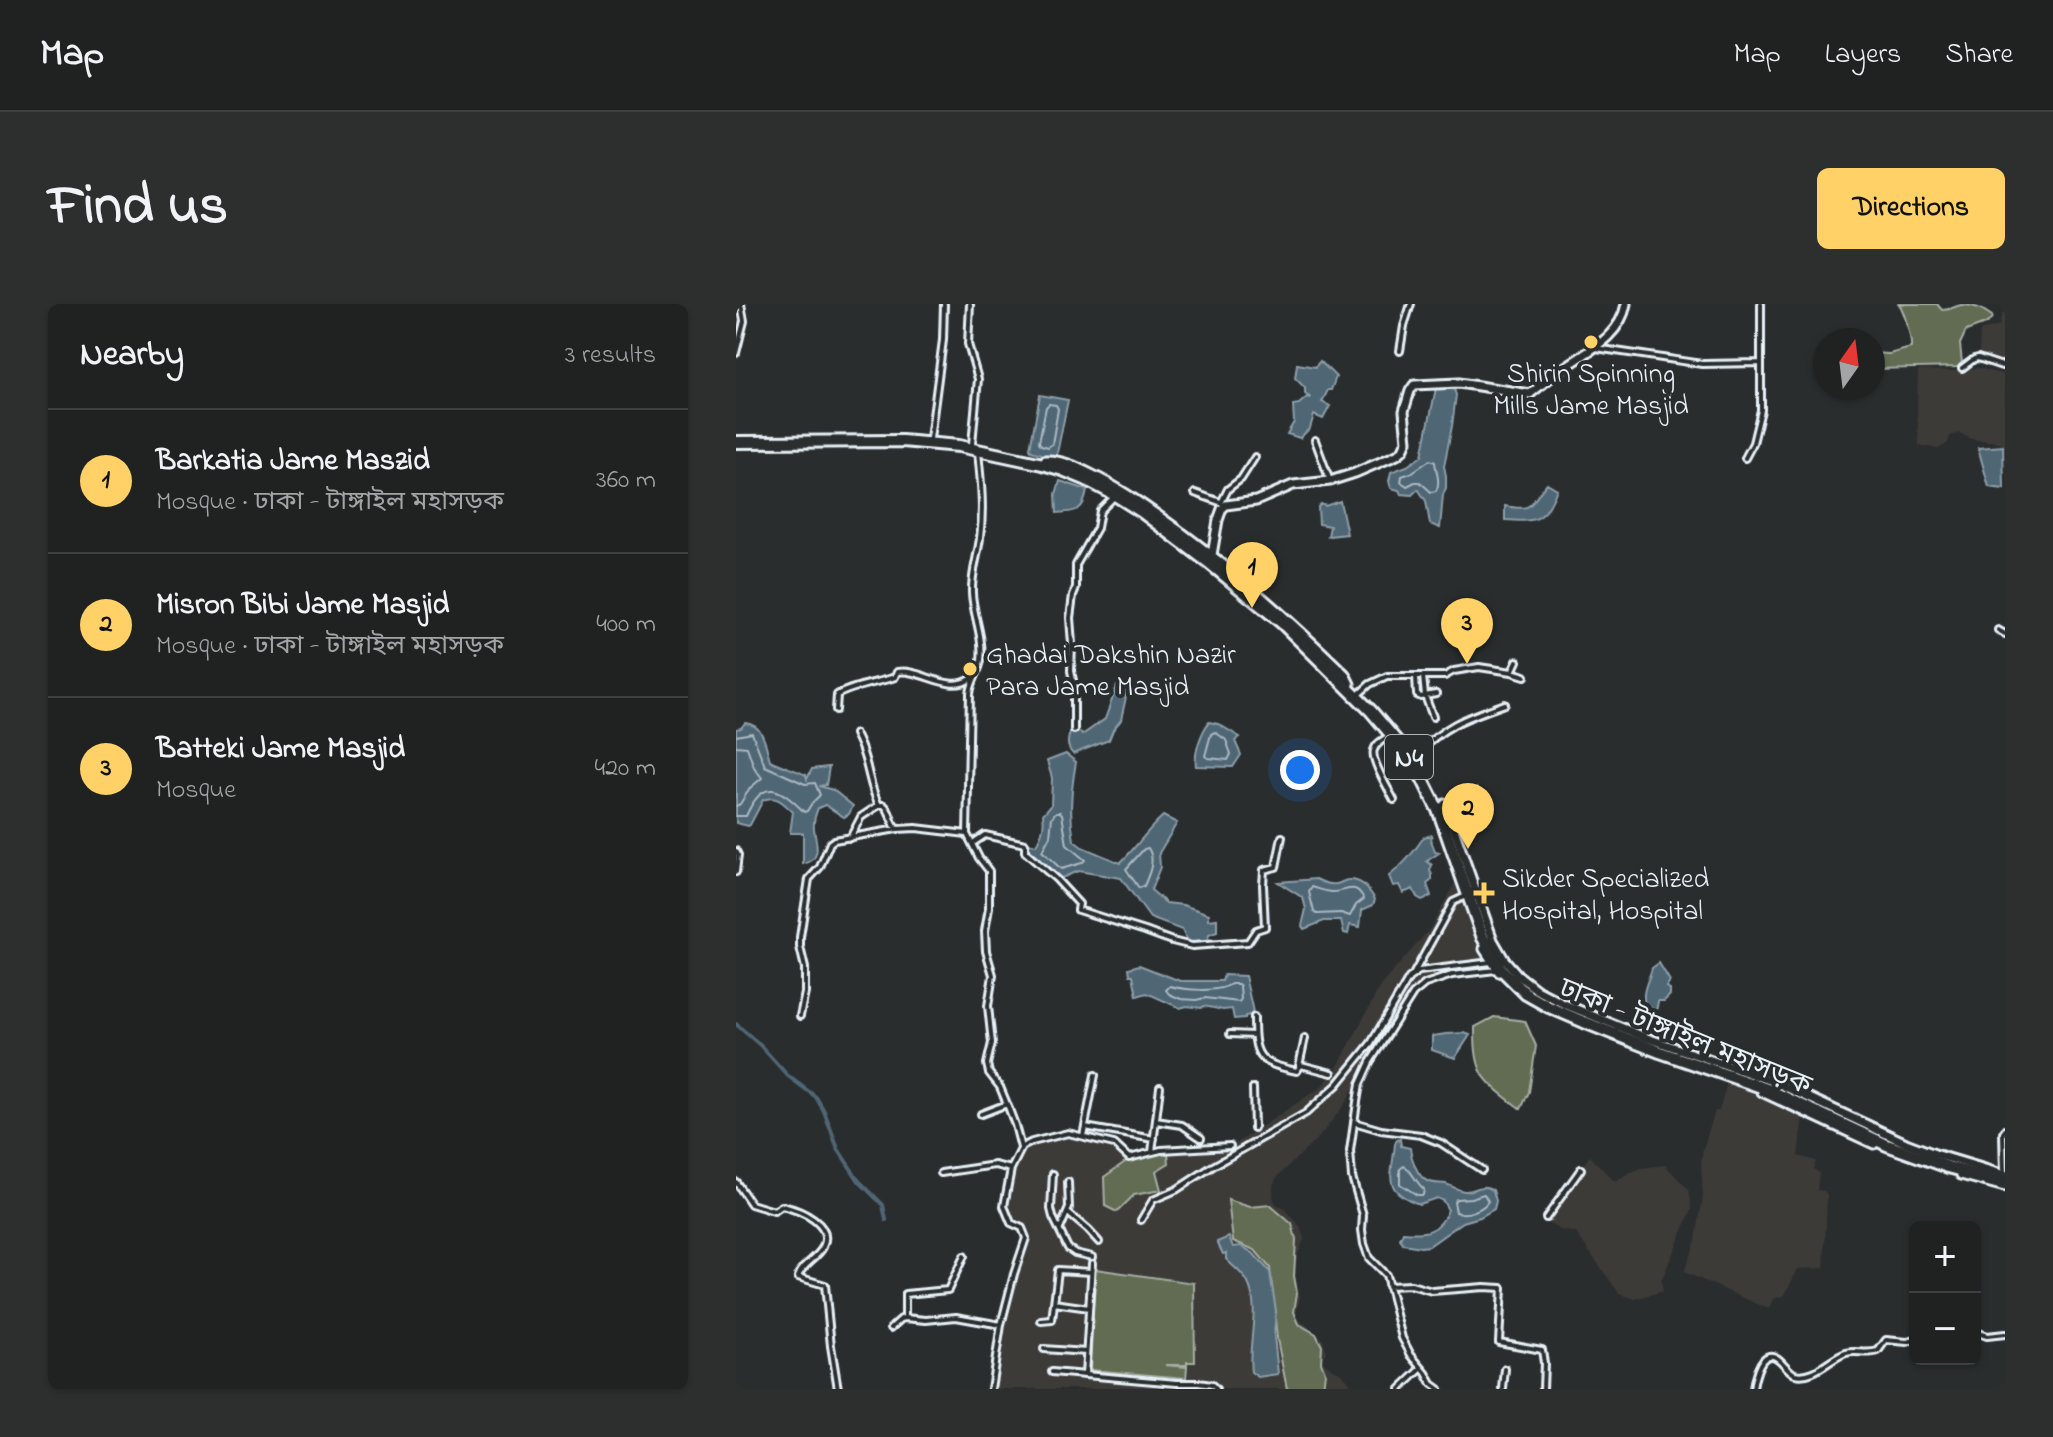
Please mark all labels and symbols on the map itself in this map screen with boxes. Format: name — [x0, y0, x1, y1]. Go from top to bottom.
north arrow — [1813, 328, 1885, 400]
marker: Shirin Spinning Mills Jame Masjid — [1582, 333, 1600, 351]
place label: Shirin Spinning Mills Jame Masjid — [1493, 355, 1689, 428]
pin: 1 — [1226, 542, 1278, 608]
pin: 3 — [1441, 598, 1493, 664]
place label: Ghadai Dakshin Nazir Para Jame Masjid — [986, 636, 1236, 709]
marker: Ghadai Dakshin Nazir Para Jame Masjid — [961, 660, 979, 678]
road number: N4 — [1385, 735, 1433, 779]
your location — [1280, 750, 1320, 790]
pin: 2 — [1442, 783, 1494, 849]
place label: Sikder Specialized Hospital, Hospital — [1502, 860, 1710, 933]
marker: Sikder Specialized Hospital, Hospital — [1473, 882, 1495, 904]
street label: ঢাকা - টাঙ্গাইল মহাসড়ক — [1551, 969, 1817, 1108]

